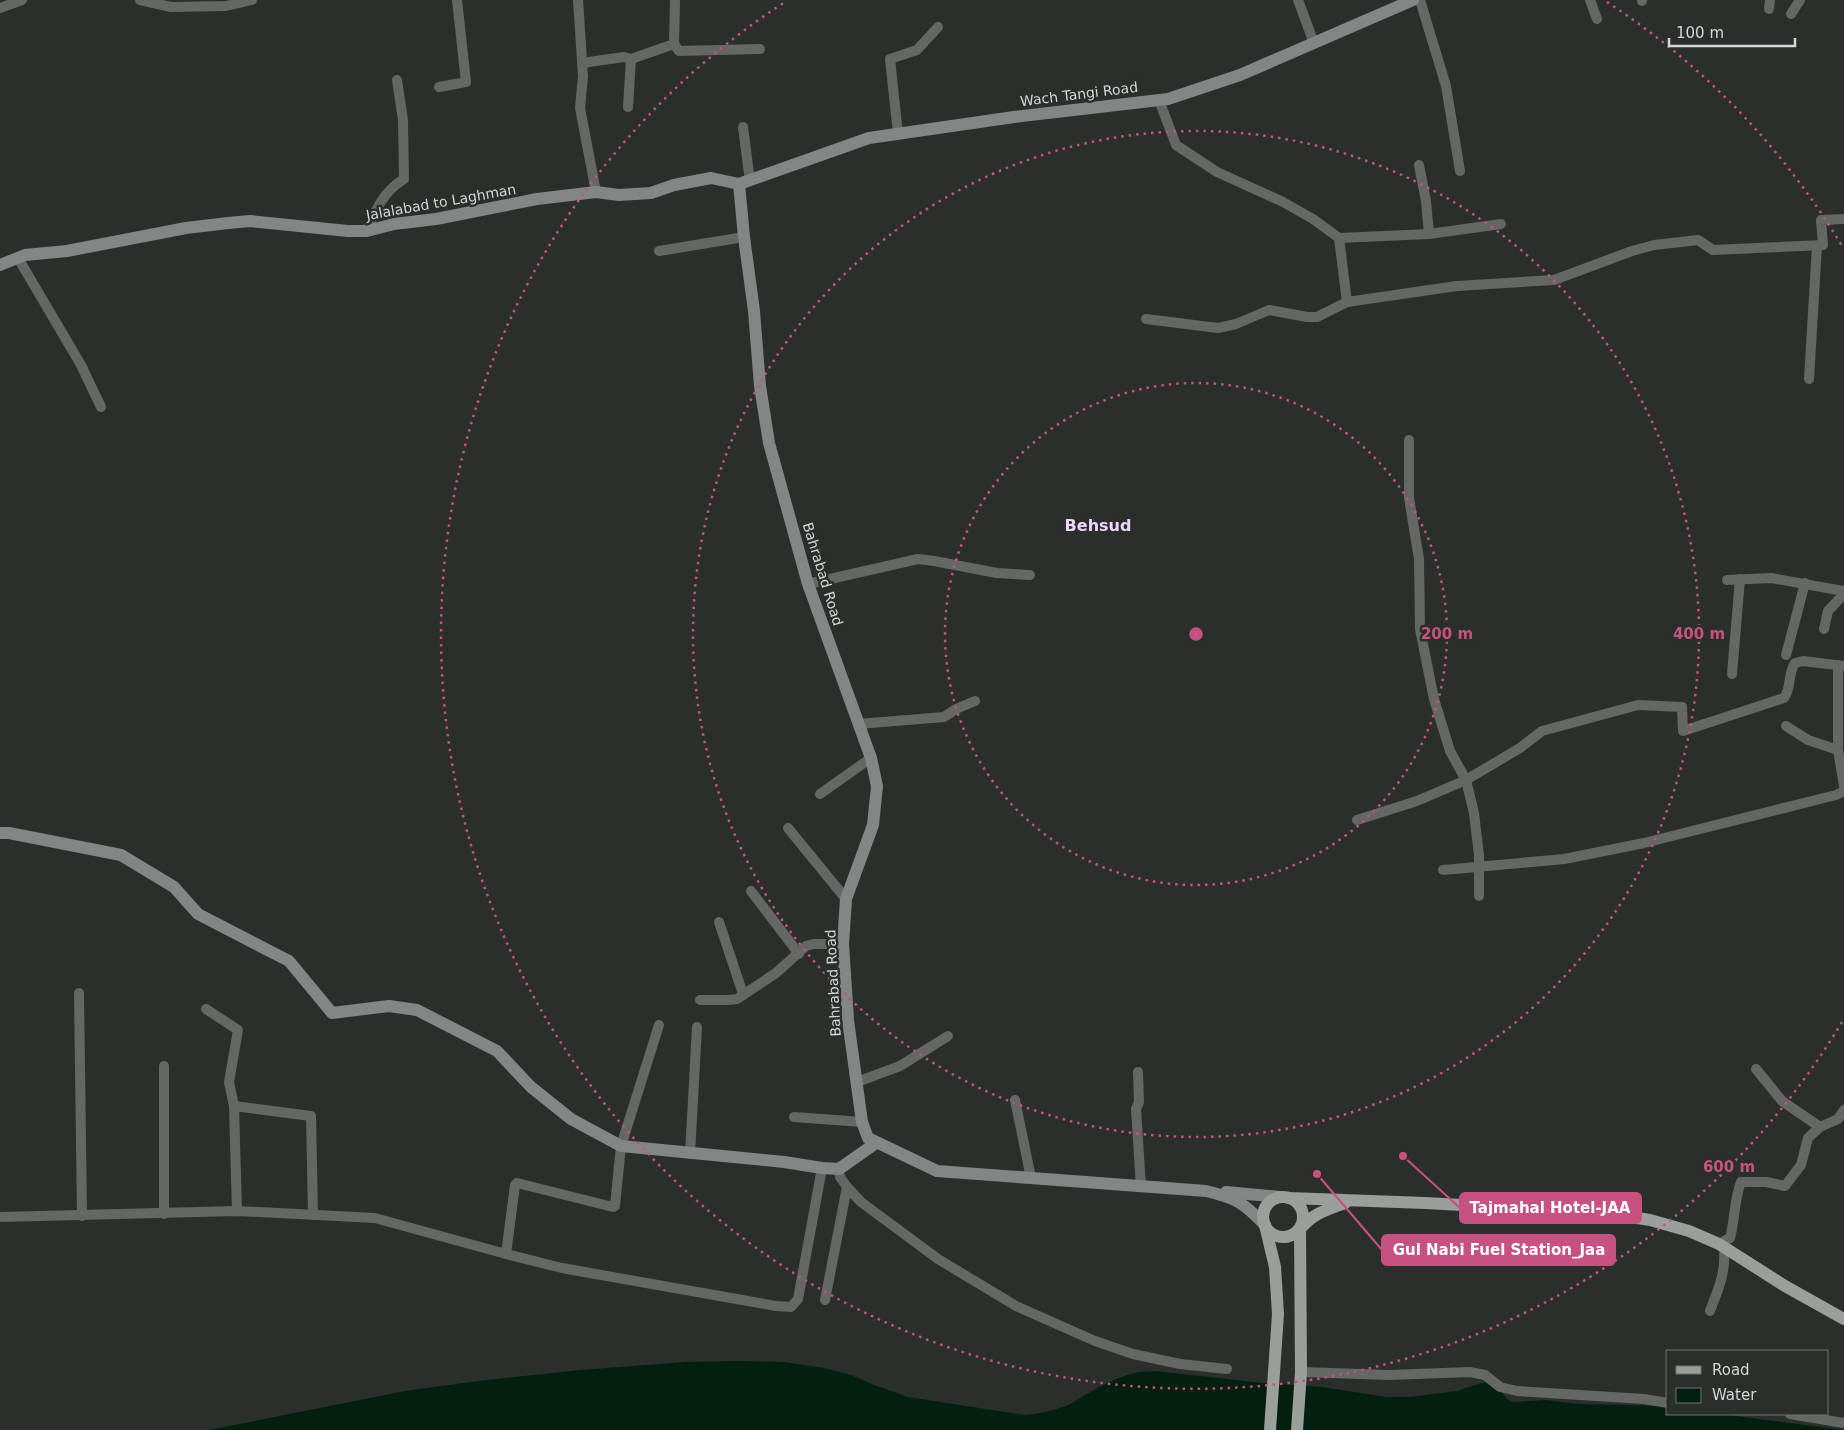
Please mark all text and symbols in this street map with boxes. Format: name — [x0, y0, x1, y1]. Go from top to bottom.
scale bar — [1669, 15, 1795, 47]
text: 100 m — [1676, 24, 1724, 42]
street label: Wach Tangi Road — [1019, 79, 1139, 109]
street label: Jalalabad to Laghman — [364, 181, 517, 223]
district label: Behsud — [1065, 516, 1131, 535]
street label: Bahrabad Road — [800, 520, 846, 628]
centre of rings — [1187, 625, 1205, 643]
text: 200 m — [1421, 625, 1473, 643]
text: 400 m — [1673, 625, 1725, 643]
street label: Bahrabad Road — [822, 929, 844, 1037]
text: 600 m — [1703, 1158, 1755, 1176]
callout: Tajmahal Hotel-JAA — [1460, 1193, 1641, 1223]
text: Tajmahal Hotel-JAA — [1470, 1199, 1631, 1217]
callout: Gul Nabi Fuel Station_Jaa — [1382, 1235, 1615, 1265]
text: Gul Nabi Fuel Station_Jaa — [1393, 1241, 1605, 1259]
legend — [1666, 1350, 1829, 1415]
text: Road — [1712, 1361, 1750, 1379]
text: Water — [1712, 1386, 1757, 1404]

